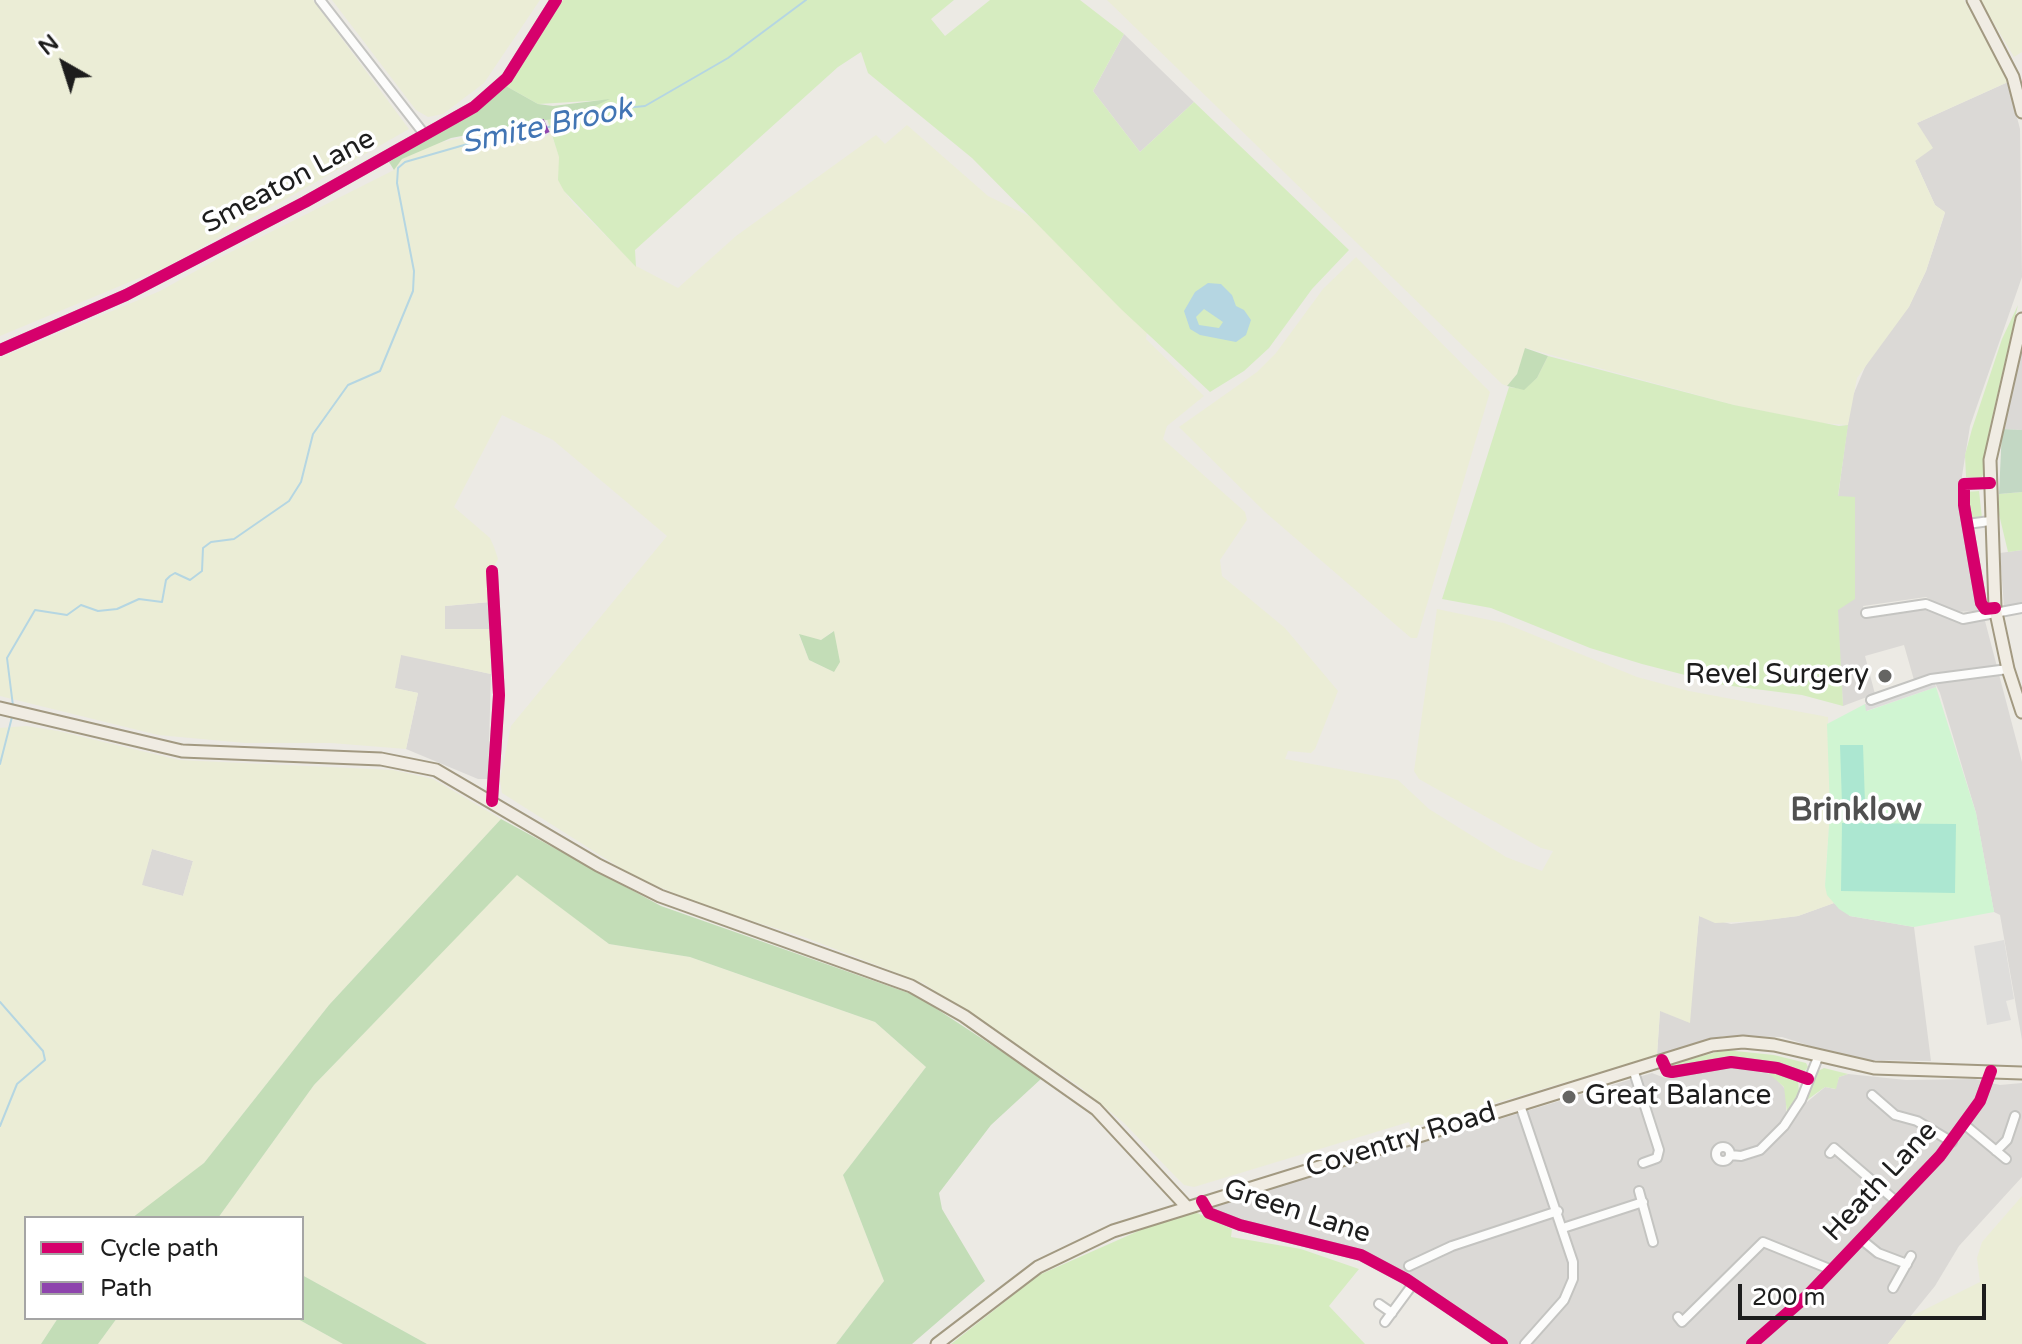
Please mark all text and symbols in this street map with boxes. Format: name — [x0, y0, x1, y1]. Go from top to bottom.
north arrow — [24, 24, 104, 104]
text: N — [34, 30, 64, 61]
water label: Smite Brook — [458, 91, 636, 163]
street label: Smeaton Lane — [197, 122, 381, 242]
place label: Revel Surgery — [1685, 659, 1869, 693]
marker: Revel Surgery — [1876, 667, 1894, 685]
district label: Brinklow — [1790, 793, 1922, 831]
place label: Great Balance — [1585, 1080, 1771, 1114]
marker: Great Balance — [1560, 1088, 1578, 1106]
street label: Coventry Road — [1302, 1096, 1500, 1186]
street label: Heath Lane — [1817, 1115, 1945, 1249]
street label: Green Lane — [1219, 1172, 1375, 1252]
legend — [24, 1216, 304, 1320]
text: Cycle path — [100, 1234, 219, 1263]
scale bar — [1742, 1268, 1990, 1318]
text: Path — [100, 1274, 153, 1303]
text: 200 m — [1752, 1283, 1826, 1312]

